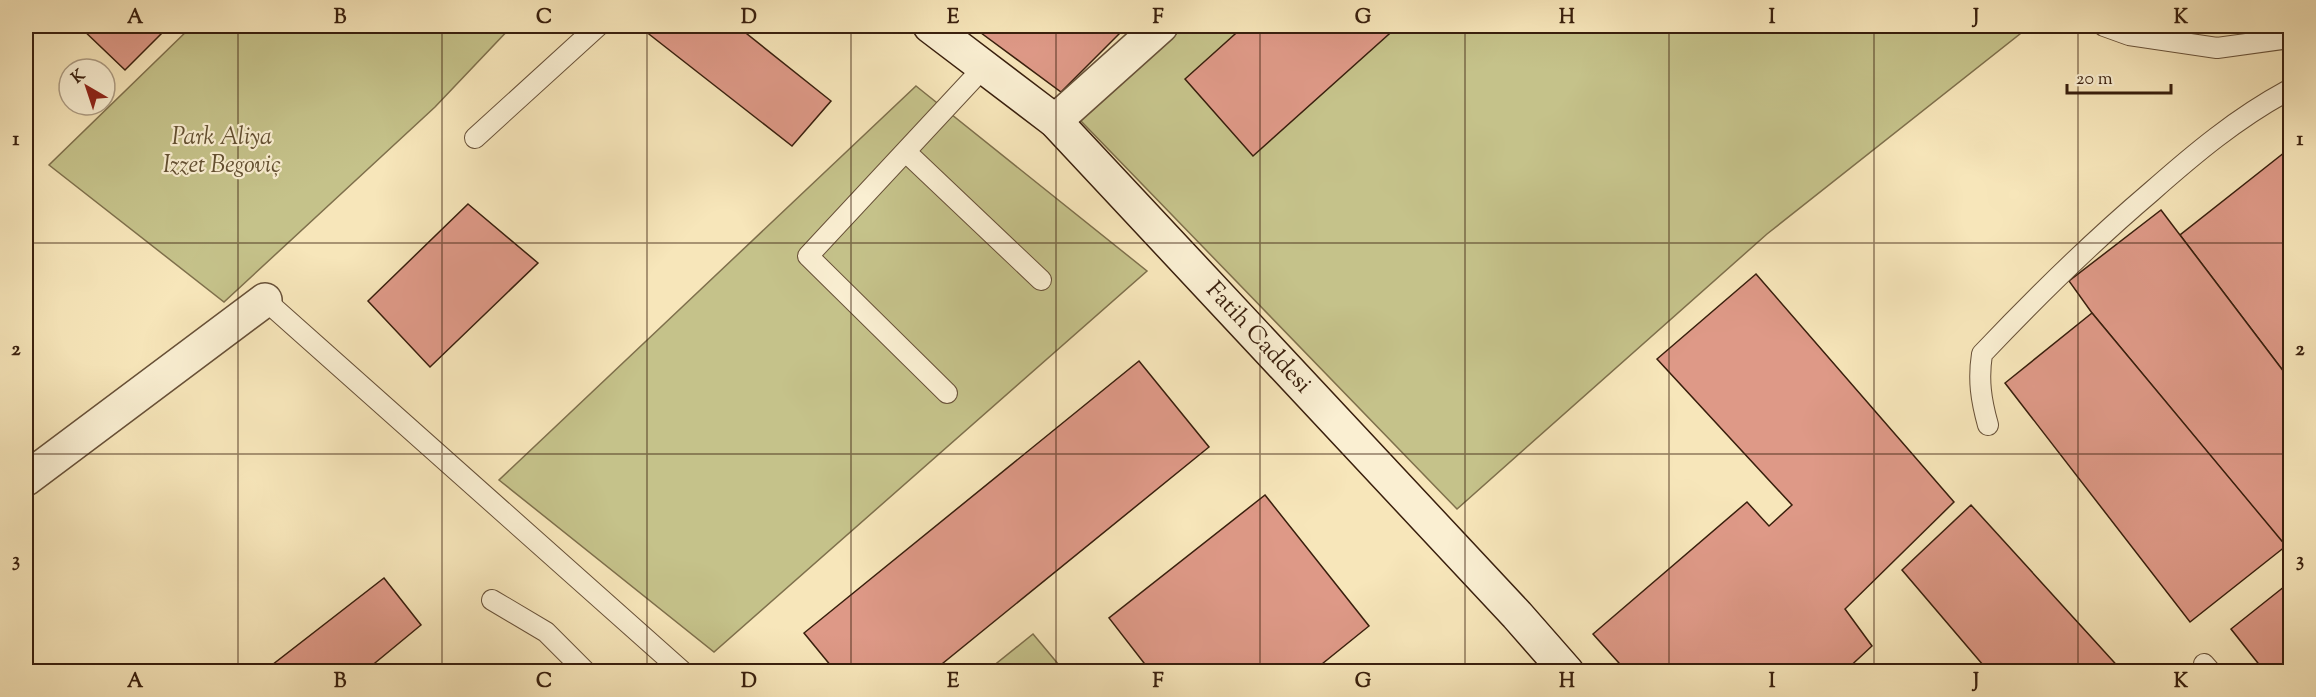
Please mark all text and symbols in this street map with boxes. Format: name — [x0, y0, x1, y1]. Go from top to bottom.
text: A — [127, 4, 144, 33]
text: B — [334, 4, 347, 33]
text: C — [536, 4, 552, 33]
text: D — [741, 4, 757, 33]
text: E — [947, 4, 960, 33]
text: F — [1152, 4, 1164, 33]
text: G — [1355, 4, 1372, 33]
text: H — [1559, 4, 1575, 33]
text: I — [1769, 4, 1776, 33]
text: J — [1971, 4, 1979, 33]
text: K — [2174, 4, 2189, 33]
north arrow — [57, 57, 117, 117]
scale bar — [2067, 57, 2170, 95]
text: K — [67, 64, 91, 90]
text: 20 m — [2076, 67, 2113, 93]
park label: Park Aliya Izzet Begoviç — [163, 121, 281, 183]
text: 1 — [13, 126, 20, 155]
text: 1 — [2297, 126, 2304, 155]
street label: Fatih Caddesi — [1197, 275, 1319, 402]
text: 2 — [11, 336, 21, 365]
text: 2 — [2295, 336, 2305, 365]
text: 3 — [12, 547, 20, 576]
text: 3 — [2296, 547, 2304, 576]
text: A — [127, 668, 144, 697]
text: B — [334, 668, 347, 697]
text: C — [536, 668, 552, 697]
text: D — [741, 668, 757, 697]
text: E — [947, 668, 960, 697]
text: F — [1152, 668, 1164, 697]
text: G — [1355, 668, 1372, 697]
text: H — [1559, 668, 1575, 697]
text: I — [1769, 668, 1776, 697]
text: J — [1971, 668, 1979, 697]
text: K — [2174, 668, 2189, 697]

